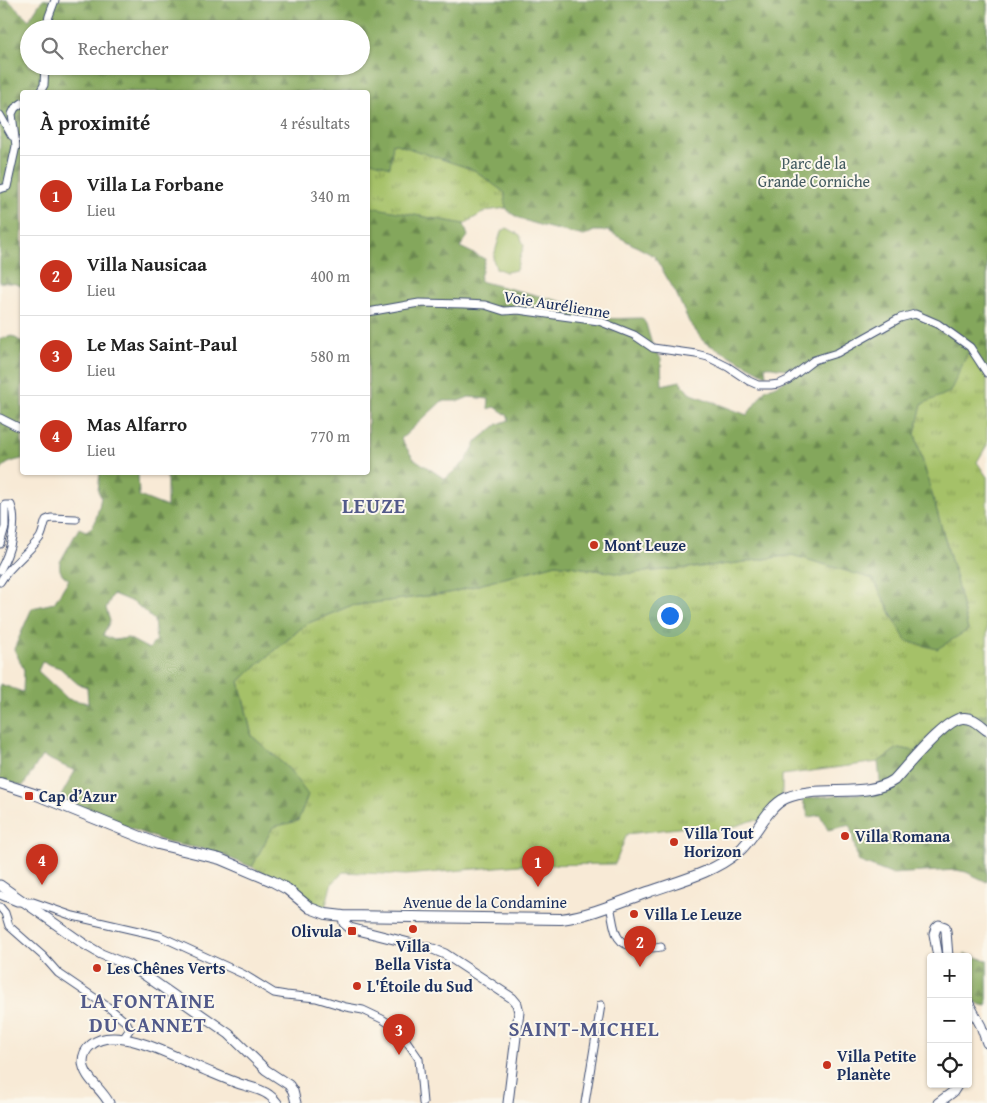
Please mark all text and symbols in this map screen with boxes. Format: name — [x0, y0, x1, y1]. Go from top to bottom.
search box — [20, 20, 370, 75]
icon: search — [38, 34, 66, 62]
text: Rechercher — [78, 34, 169, 62]
text: À proximité — [40, 107, 150, 138]
text: 4 résultats — [280, 111, 350, 135]
park label: Parc de la Grande Corniche — [758, 151, 870, 193]
text: Villa La Forbane — [87, 170, 224, 198]
text: 1 — [52, 184, 60, 208]
text: 340 m — [310, 184, 350, 208]
text: Lieu — [87, 198, 115, 222]
text: Villa Nausicaa — [87, 250, 207, 278]
text: 2 — [52, 264, 60, 288]
text: 400 m — [310, 264, 350, 288]
text: Lieu — [87, 278, 115, 302]
street label: Voie Aurélienne — [502, 284, 612, 324]
text: Le Mas Saint-Paul — [87, 330, 237, 358]
text: 3 — [52, 344, 60, 368]
text: 580 m — [310, 344, 350, 368]
text: Lieu — [87, 358, 115, 382]
text: Mas Alfarro — [87, 410, 187, 438]
text: 4 — [52, 424, 60, 448]
text: 770 m — [310, 424, 350, 448]
text: Lieu — [87, 438, 115, 462]
district label: LEUZE — [342, 490, 406, 521]
place label: Mont Leuze — [604, 533, 686, 557]
marker: Mont Leuze — [588, 539, 600, 551]
your location — [657, 603, 683, 629]
place label: Cap d’Azur — [39, 784, 117, 808]
marker: Cap d’Azur — [23, 790, 35, 802]
place label: Villa Tout Horizon — [684, 821, 754, 863]
place label: Villa Romana — [855, 824, 951, 848]
marker: Villa Romana — [839, 830, 851, 842]
marker: Villa Tout Horizon — [668, 836, 680, 848]
pin: 4 — [26, 844, 58, 885]
pin: 1 — [522, 846, 554, 887]
street label: Avenue de la Condamine — [403, 890, 567, 914]
place label: Villa Le Leuze — [644, 902, 742, 926]
marker: Villa Le Leuze — [628, 908, 640, 920]
place label: Olivula — [291, 919, 343, 943]
marker: Villa Bella Vista — [407, 923, 419, 935]
marker: Olivula — [346, 925, 358, 937]
pin: 2 — [624, 926, 656, 967]
place label: Villa Bella Vista — [375, 934, 452, 976]
map controls — [927, 953, 972, 1088]
button: + — [927, 953, 972, 998]
place label: Les Chênes Verts — [107, 956, 226, 980]
marker: Les Chênes Verts — [91, 962, 103, 974]
place label: L'Étoile du Sud — [367, 974, 474, 998]
marker: L'Étoile du Sud — [351, 980, 363, 992]
district label: LA FONTAINE DU CANNET — [80, 985, 216, 1040]
button: − — [927, 998, 972, 1043]
district label: SAINT-MICHEL — [508, 1013, 660, 1044]
pin: 3 — [383, 1014, 415, 1055]
button: locate — [927, 1043, 972, 1088]
place label: Villa Petite Planète — [837, 1044, 917, 1086]
marker: Villa Petite Planète — [821, 1059, 833, 1071]

